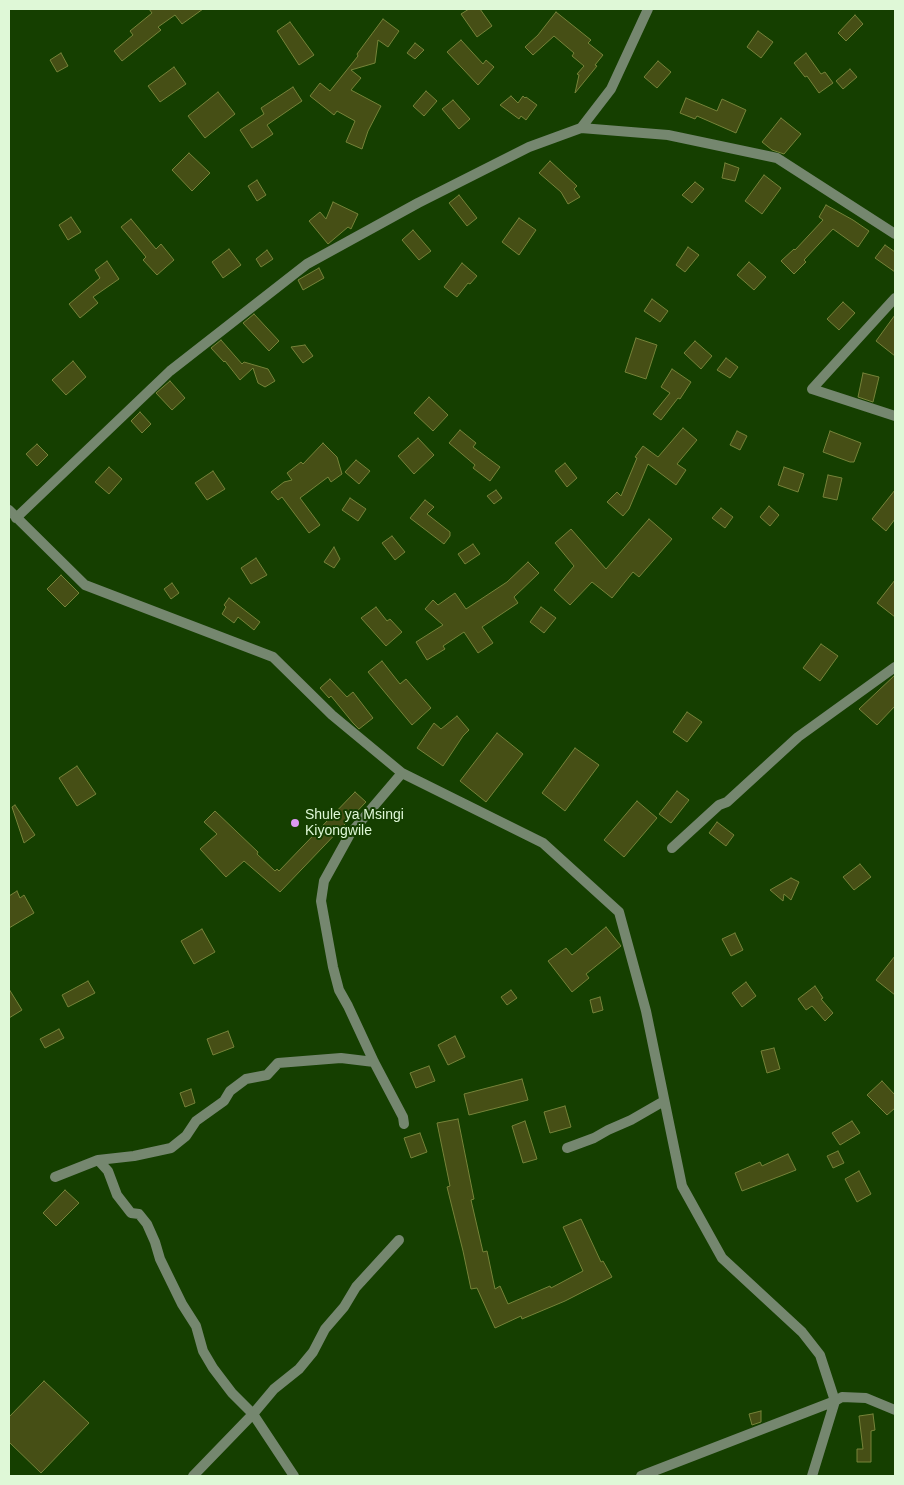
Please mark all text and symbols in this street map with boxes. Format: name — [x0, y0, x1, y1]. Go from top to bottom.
place label: Shule ya Msingi Kiyongwile — [305, 807, 404, 840]
marker: Shule ya Msingi Kiyongwile — [289, 817, 301, 829]

